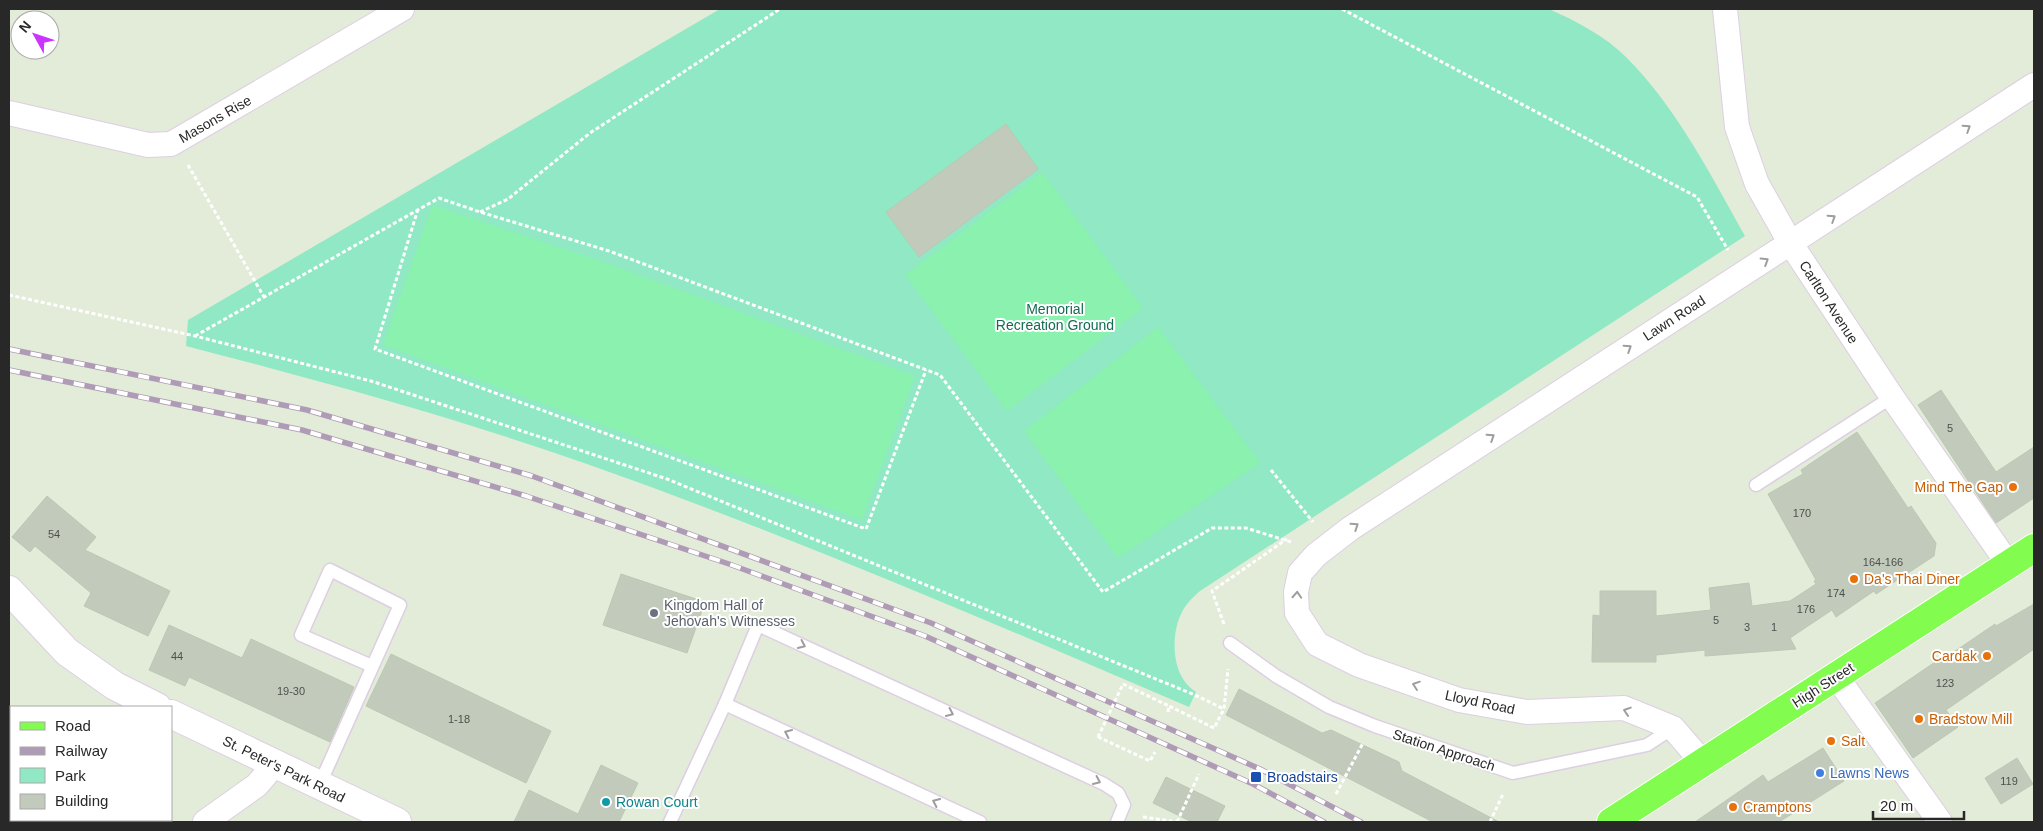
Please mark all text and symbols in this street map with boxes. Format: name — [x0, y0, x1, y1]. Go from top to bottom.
north arrow — [10, 10, 60, 60]
text: N — [16, 18, 34, 36]
street label: Masons Rise — [176, 92, 254, 146]
one-way arrow — [1962, 125, 1971, 135]
one-way arrow — [1826, 215, 1835, 224]
one-way arrow — [1759, 257, 1768, 267]
street label: Carlton Avenue — [1796, 258, 1862, 347]
street label: Lawn Road — [1640, 292, 1708, 344]
park label: Memorial Recreation Ground — [996, 301, 1114, 333]
one-way arrow — [1622, 345, 1631, 354]
house number: 5 — [1947, 422, 1953, 434]
one-way arrow — [1486, 434, 1495, 443]
place label: Mind The Gap — [1915, 479, 2003, 495]
marker: Mind The Gap — [2007, 481, 2019, 493]
house number: 170 — [1793, 507, 1811, 519]
one-way arrow — [1350, 523, 1359, 532]
house number: 54 — [48, 528, 60, 540]
house number: 164-166 — [1863, 556, 1903, 568]
place label: Da's Thai Diner — [1864, 571, 1960, 587]
marker: Da's Thai Diner — [1848, 573, 1860, 585]
house number: 174 — [1827, 587, 1845, 599]
one-way arrow — [1292, 591, 1303, 599]
place label: Kingdom Hall of Jehovah's Witnesses — [664, 597, 795, 629]
house number: 176 — [1797, 603, 1815, 615]
marker: Kingdom Hall of Jehovah's Witnesses — [648, 607, 660, 619]
house number: 5 — [1713, 614, 1719, 626]
house number: 3 — [1744, 621, 1750, 633]
house number: 1 — [1771, 621, 1777, 633]
one-way arrow — [797, 639, 806, 650]
place label: Cardak — [1932, 648, 1978, 664]
house number: 44 — [171, 650, 183, 662]
marker: Cardak — [1981, 650, 1993, 662]
street label: High Street — [1789, 659, 1857, 711]
house number: 123 — [1936, 677, 1954, 689]
one-way arrow — [1413, 681, 1421, 691]
house number: 19-30 — [277, 685, 305, 697]
street label: Lloyd Road — [1444, 687, 1516, 717]
legend — [10, 706, 172, 821]
one-way arrow — [945, 707, 954, 718]
one-way arrow — [1623, 707, 1632, 717]
place label: Bradstow Mill — [1929, 711, 2012, 727]
house number: 1-18 — [448, 713, 470, 725]
marker: Bradstow Mill — [1913, 713, 1925, 725]
text: Road — [55, 717, 91, 734]
street label: Station Approach — [1391, 726, 1497, 774]
one-way arrow — [784, 729, 793, 740]
street label: St. Peter's Park Road — [220, 732, 348, 806]
place label: Salt — [1841, 733, 1865, 749]
marker: Salt — [1825, 735, 1837, 747]
text: Railway — [55, 742, 108, 759]
place label: Lawns News — [1830, 765, 1909, 781]
text: Park — [55, 767, 86, 784]
marker: Lawns News — [1814, 767, 1826, 779]
place label: Broadstairs — [1267, 769, 1338, 785]
marker: Broadstairs — [1249, 770, 1263, 784]
one-way arrow — [1092, 775, 1101, 785]
house number: 119 — [2000, 775, 2018, 787]
scale bar — [1873, 788, 1964, 820]
text: Building — [55, 792, 108, 809]
place label: Rowan Court — [616, 794, 698, 810]
marker: Rowan Court — [600, 796, 612, 808]
text: 20 m — [1880, 797, 1913, 814]
one-way arrow — [932, 798, 941, 808]
place label: Cramptons — [1743, 799, 1811, 815]
marker: Cramptons — [1727, 801, 1739, 813]

